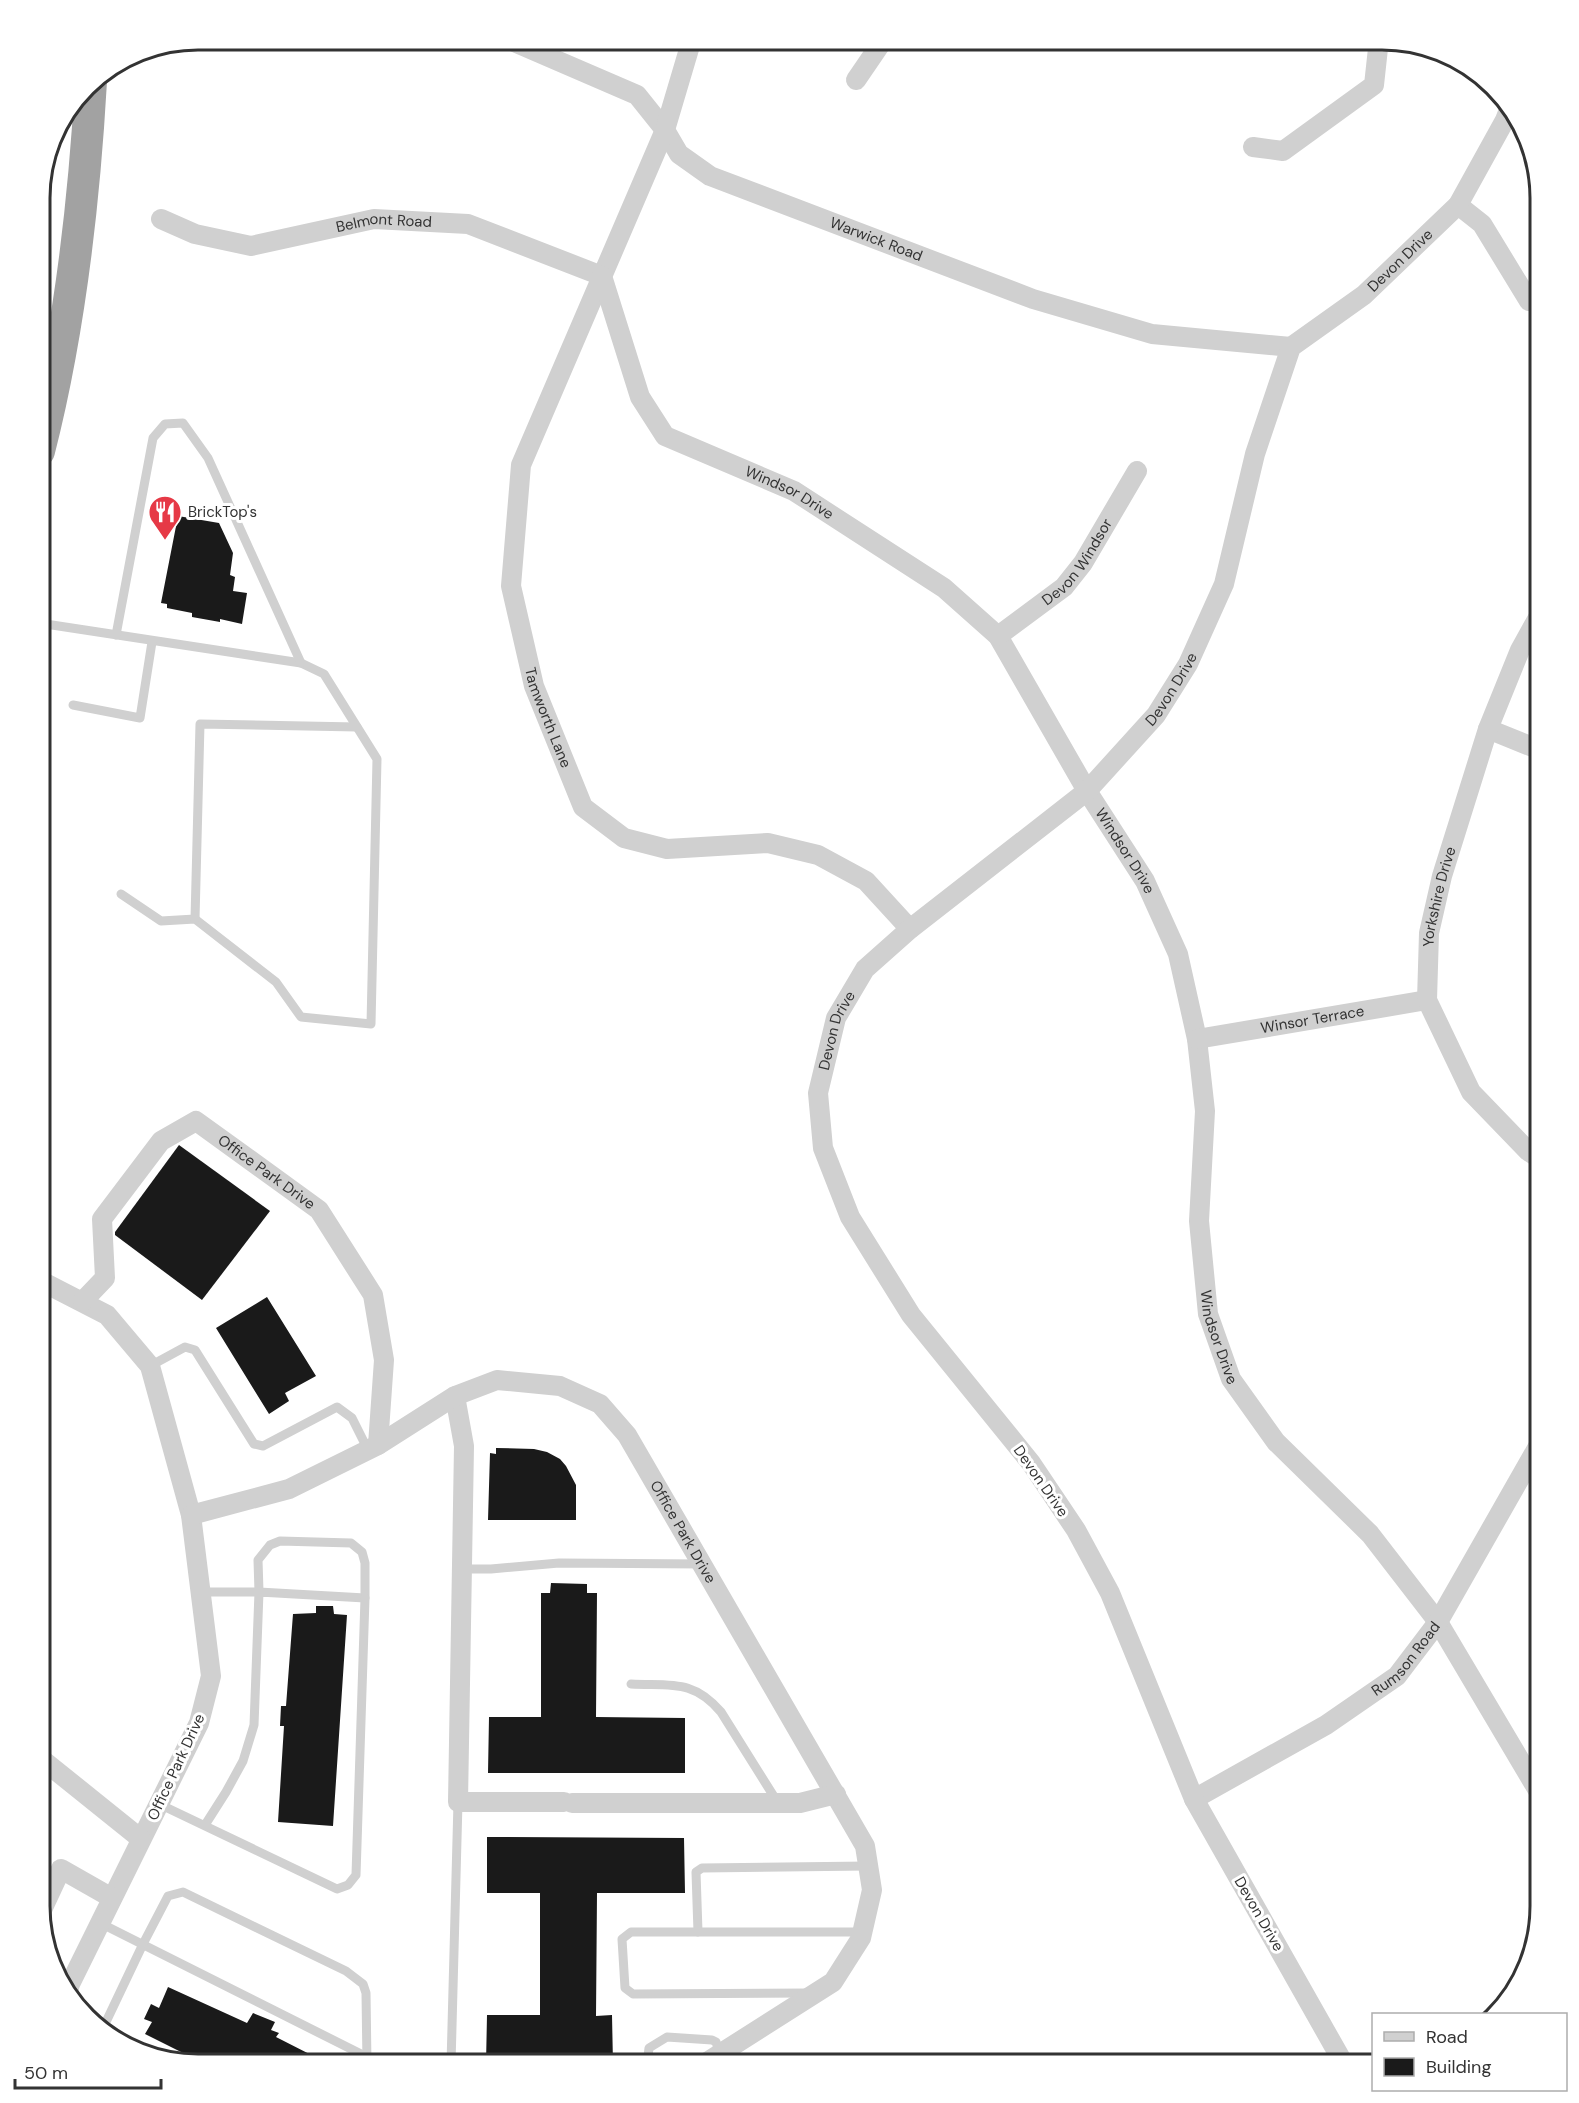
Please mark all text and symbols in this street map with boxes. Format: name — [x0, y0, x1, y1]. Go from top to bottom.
street label: Belmont Road — [334, 209, 432, 237]
street label: Warwick Road — [827, 213, 925, 266]
street label: Devon Drive — [1363, 224, 1437, 296]
street label: Windsor Drive — [742, 461, 838, 524]
restaurant icon: BrickTop's — [147, 494, 183, 541]
place label: BrickTop's — [188, 502, 257, 522]
street label: Devon Windsor — [1038, 514, 1117, 610]
street label: Devon Drive — [1141, 649, 1202, 730]
street label: Tamworth Lane — [520, 666, 576, 771]
street label: Windsor Drive — [1091, 804, 1159, 897]
street label: Yorkshire Drive — [1419, 844, 1461, 947]
street label: Devon Drive — [814, 987, 860, 1072]
street label: Winsor Terrace — [1259, 1001, 1366, 1038]
street label: Office Park Drive — [214, 1130, 319, 1214]
street label: Windsor Drive — [1196, 1289, 1242, 1389]
street label: Devon Drive — [1009, 1441, 1073, 1521]
street label: Office Park Drive — [645, 1477, 721, 1587]
street label: Rumson Road — [1367, 1617, 1445, 1701]
street label: Office Park Drive — [143, 1710, 209, 1824]
street label: Devon Drive — [1230, 1873, 1288, 1955]
legend — [1372, 2013, 1567, 2091]
text: Road — [1426, 2025, 1468, 2049]
scale bar — [15, 2052, 160, 2090]
text: Building — [1426, 2055, 1491, 2079]
text: 50 m — [24, 2061, 68, 2085]

